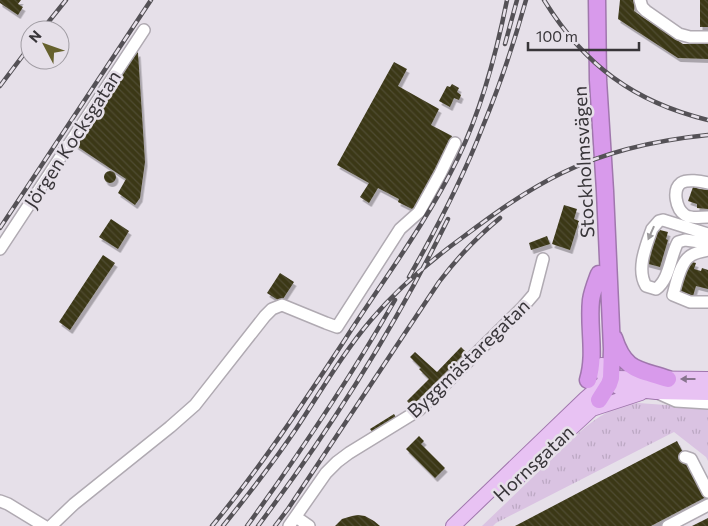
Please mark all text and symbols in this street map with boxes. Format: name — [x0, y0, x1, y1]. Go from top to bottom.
north arrow — [20, 20, 70, 70]
scale bar — [528, 20, 639, 52]
text: N — [25, 27, 45, 46]
text: 100 m — [536, 27, 578, 45]
street label: Jörgen Kocksgatan — [19, 66, 125, 212]
street label: Stockholmsvägen — [568, 85, 598, 239]
one-way arrow — [647, 226, 655, 241]
street label: Byggmästaregatan — [402, 294, 534, 422]
one-way arrow — [680, 375, 696, 383]
street label: Hornsgatan — [488, 420, 578, 506]

